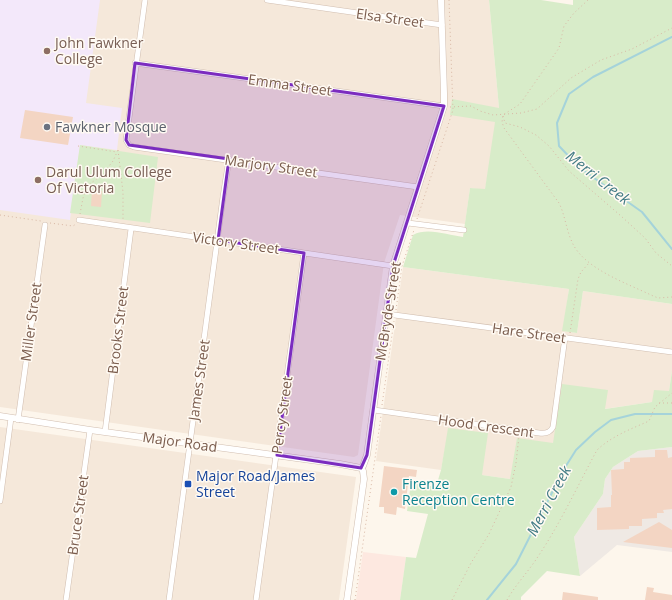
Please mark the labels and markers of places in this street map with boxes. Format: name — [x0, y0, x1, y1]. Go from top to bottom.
place label: John Fawkner College — [53, 33, 144, 68]
marker: John Fawkner College — [42, 46, 52, 56]
place label: Fawkner Mosque — [55, 117, 167, 136]
marker: Fawkner Mosque — [42, 122, 52, 132]
place label: Darul Ulum College Of Victoria — [46, 162, 172, 197]
marker: Darul Ulum College Of Victoria — [33, 175, 43, 185]
place label: Major Road/James Street — [196, 466, 316, 501]
place label: Firenze Reception Centre — [402, 474, 515, 509]
marker: Major Road/James Street — [183, 479, 193, 489]
marker: Firenze Reception Centre — [389, 487, 399, 497]

